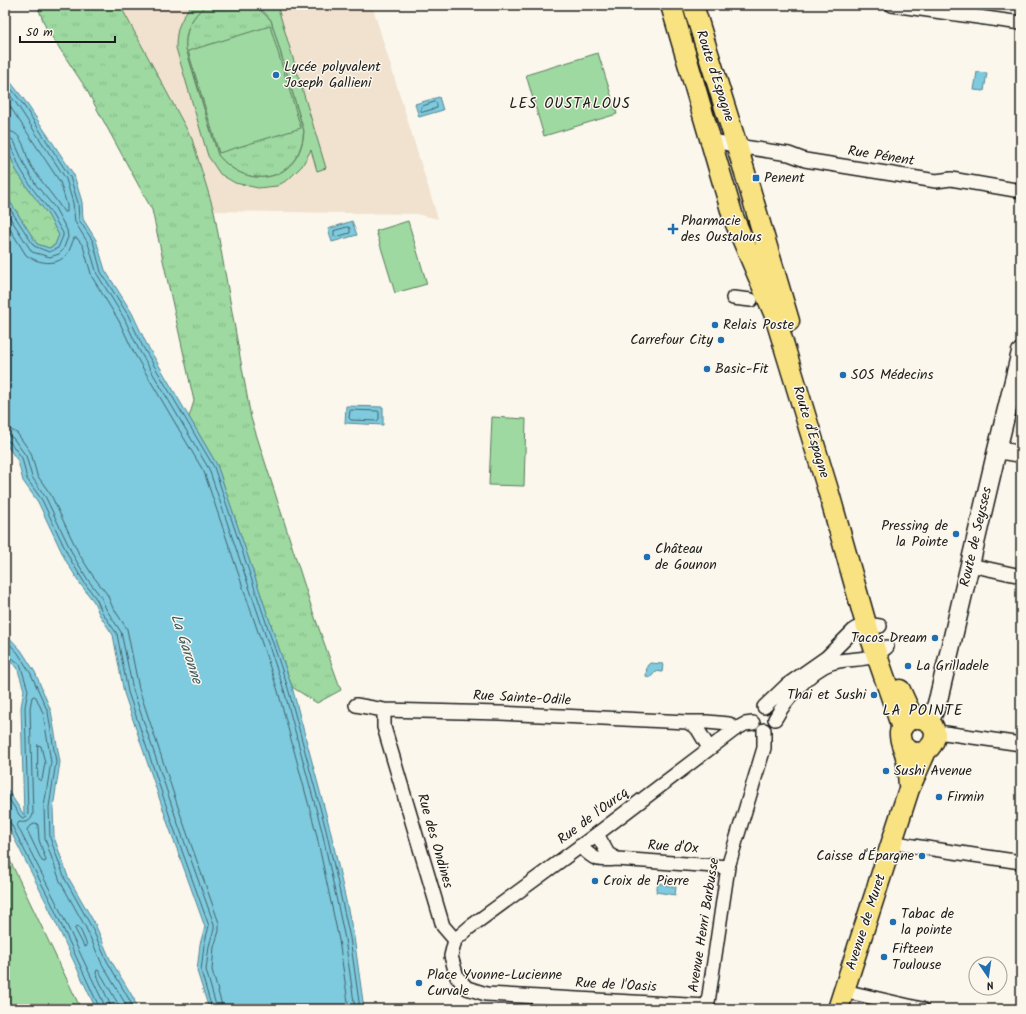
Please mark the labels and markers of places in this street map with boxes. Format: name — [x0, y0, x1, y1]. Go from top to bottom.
place label: Lycée polyvalent Joseph Gallieni — [284, 56, 381, 94]
marker: Lycée polyvalent Joseph Gallieni — [271, 70, 281, 80]
place label: Penent — [764, 167, 805, 189]
marker: Penent — [751, 173, 761, 183]
place label: Pharmacie des Oustalous — [681, 210, 762, 248]
marker: Pharmacie des Oustalous — [668, 224, 678, 234]
place label: Relais Poste — [723, 314, 795, 336]
marker: Relais Poste — [710, 320, 720, 330]
place label: Carrefour City — [630, 329, 713, 351]
marker: Carrefour City — [716, 335, 726, 345]
place label: Basic-Fit — [715, 358, 769, 380]
marker: Basic-Fit — [702, 364, 712, 374]
place label: SOS Médecins — [851, 364, 934, 386]
marker: SOS Médecins — [838, 370, 848, 380]
place label: Pressing de la Pointe — [881, 515, 949, 553]
marker: Pressing de la Pointe — [951, 529, 961, 539]
place label: Château de Gounon — [655, 538, 717, 576]
marker: Château de Gounon — [642, 552, 652, 562]
place label: Tacos Dream — [851, 627, 927, 649]
marker: Tacos Dream — [930, 633, 940, 643]
place label: La Grilladele — [916, 655, 989, 677]
marker: La Grilladele — [903, 661, 913, 671]
place label: Thai et Sushi — [787, 684, 867, 706]
marker: Thai et Sushi — [869, 690, 879, 700]
place label: Sushi Avenue — [894, 760, 972, 782]
marker: Sushi Avenue — [881, 766, 891, 776]
place label: Firmin — [947, 786, 984, 808]
marker: Firmin — [934, 792, 944, 802]
place label: Caisse d'Épargne — [816, 845, 915, 867]
marker: Caisse d'Épargne — [917, 851, 927, 861]
place label: Croix de Pierre — [603, 870, 690, 892]
marker: Croix de Pierre — [590, 876, 600, 886]
place label: Tabac de la pointe — [901, 903, 955, 941]
marker: Tabac de la pointe — [888, 917, 898, 927]
place label: Fifteen Toulouse — [892, 938, 942, 976]
marker: Fifteen Toulouse — [879, 952, 889, 962]
place label: Place Yvonne-Lucienne Curvale — [427, 964, 563, 1002]
marker: Place Yvonne-Lucienne Curvale — [414, 978, 424, 988]

